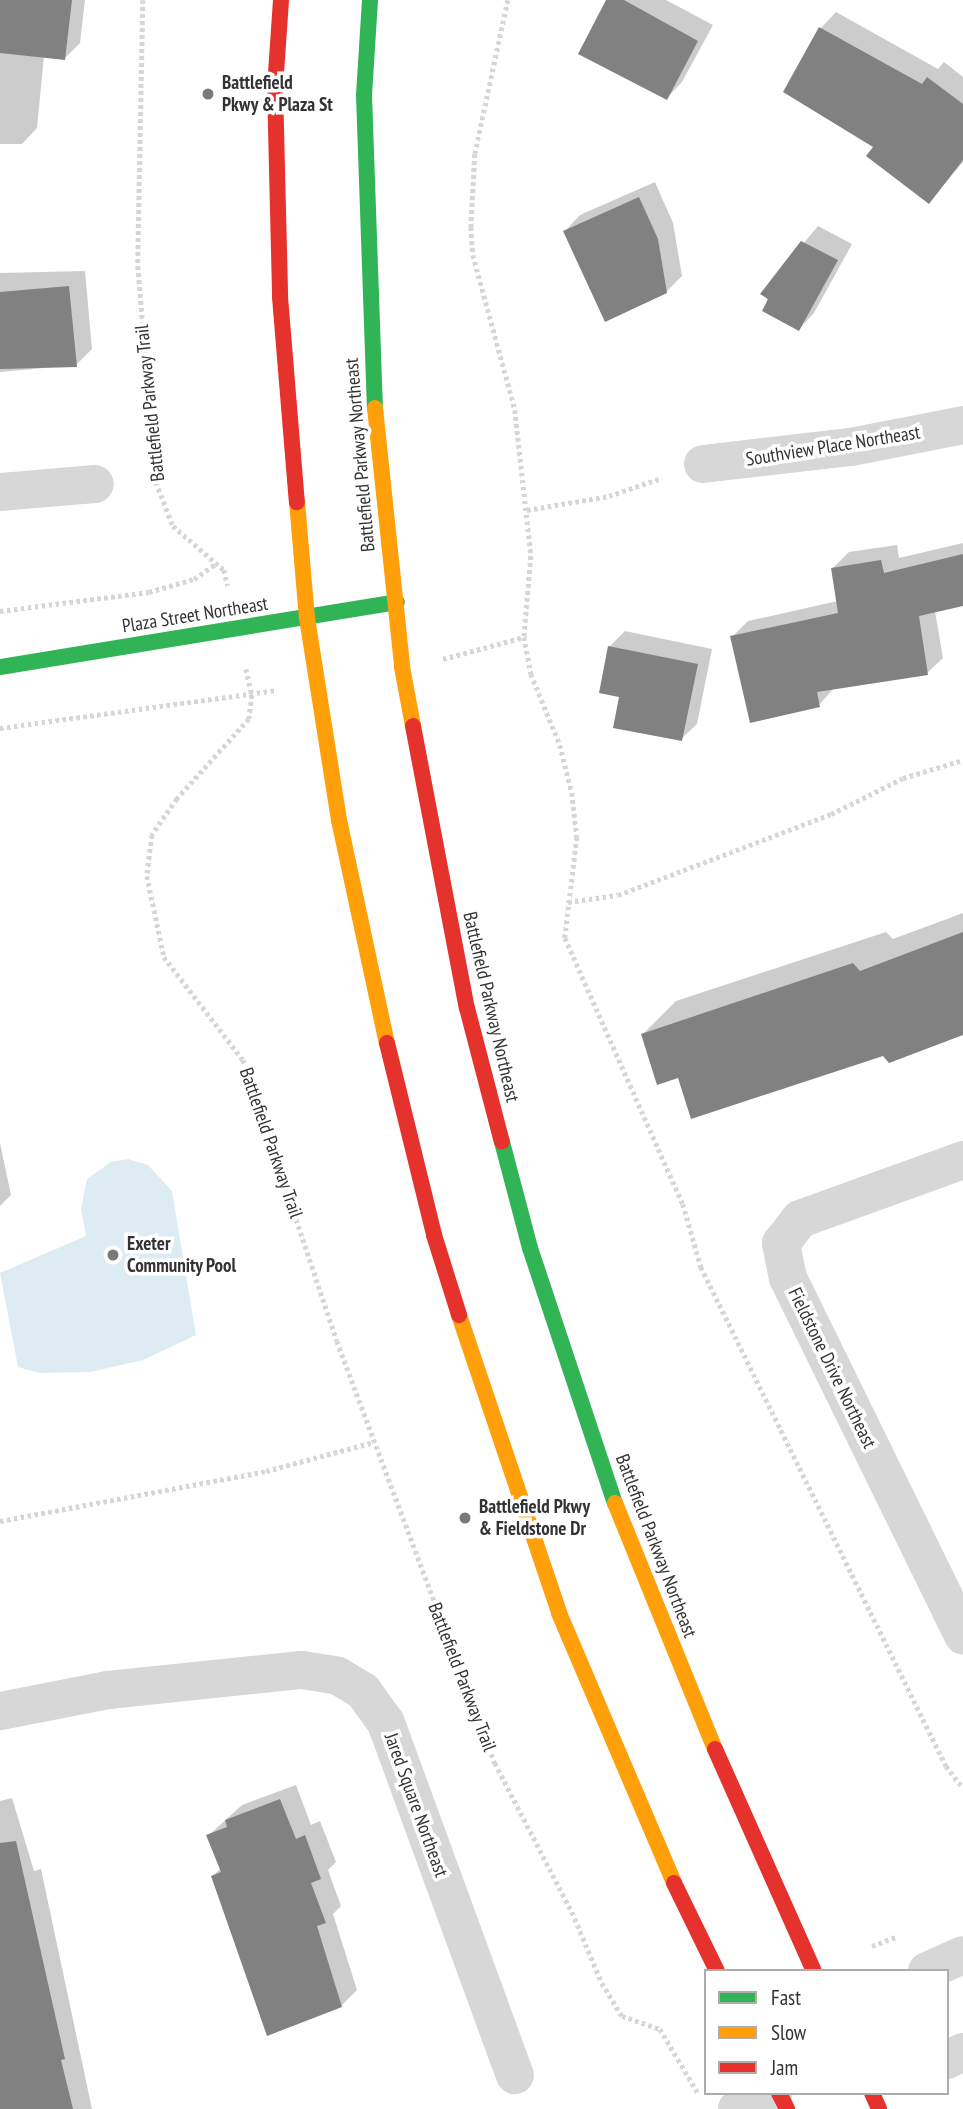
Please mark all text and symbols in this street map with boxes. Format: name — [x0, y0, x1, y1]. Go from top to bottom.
place label: Battlefield Pkwy & Plaza St — [222, 72, 333, 116]
marker: Battlefield Pkwy & Plaza St — [200, 86, 216, 102]
street label: Battlefield Parkway Trail — [130, 323, 170, 483]
street label: Battlefield Parkway Northeast — [340, 357, 380, 553]
street label: Southview Place Northeast — [744, 421, 922, 471]
street label: Plaza Street Northeast — [121, 592, 269, 638]
street label: Battlefield Parkway Northeast — [458, 909, 524, 1105]
street label: Battlefield Parkway Trail — [234, 1064, 308, 1222]
place label: Exeter Community Pool — [127, 1233, 237, 1277]
marker: Exeter Community Pool — [105, 1247, 121, 1263]
street label: Fieldstone Drive Northeast — [783, 1284, 881, 1452]
street label: Battlefield Parkway Northeast — [610, 1451, 702, 1641]
place label: Battlefield Pkwy & Fieldstone Dr — [479, 1496, 590, 1540]
marker: Battlefield Pkwy & Fieldstone Dr — [457, 1510, 473, 1526]
street label: Battlefield Parkway Trail — [423, 1599, 501, 1755]
street label: Jared Square Northeast — [379, 1730, 453, 1880]
legend — [704, 1969, 949, 2095]
text: Fast — [771, 1984, 801, 2011]
text: Slow — [771, 2019, 806, 2046]
text: Jam — [771, 2054, 798, 2081]

